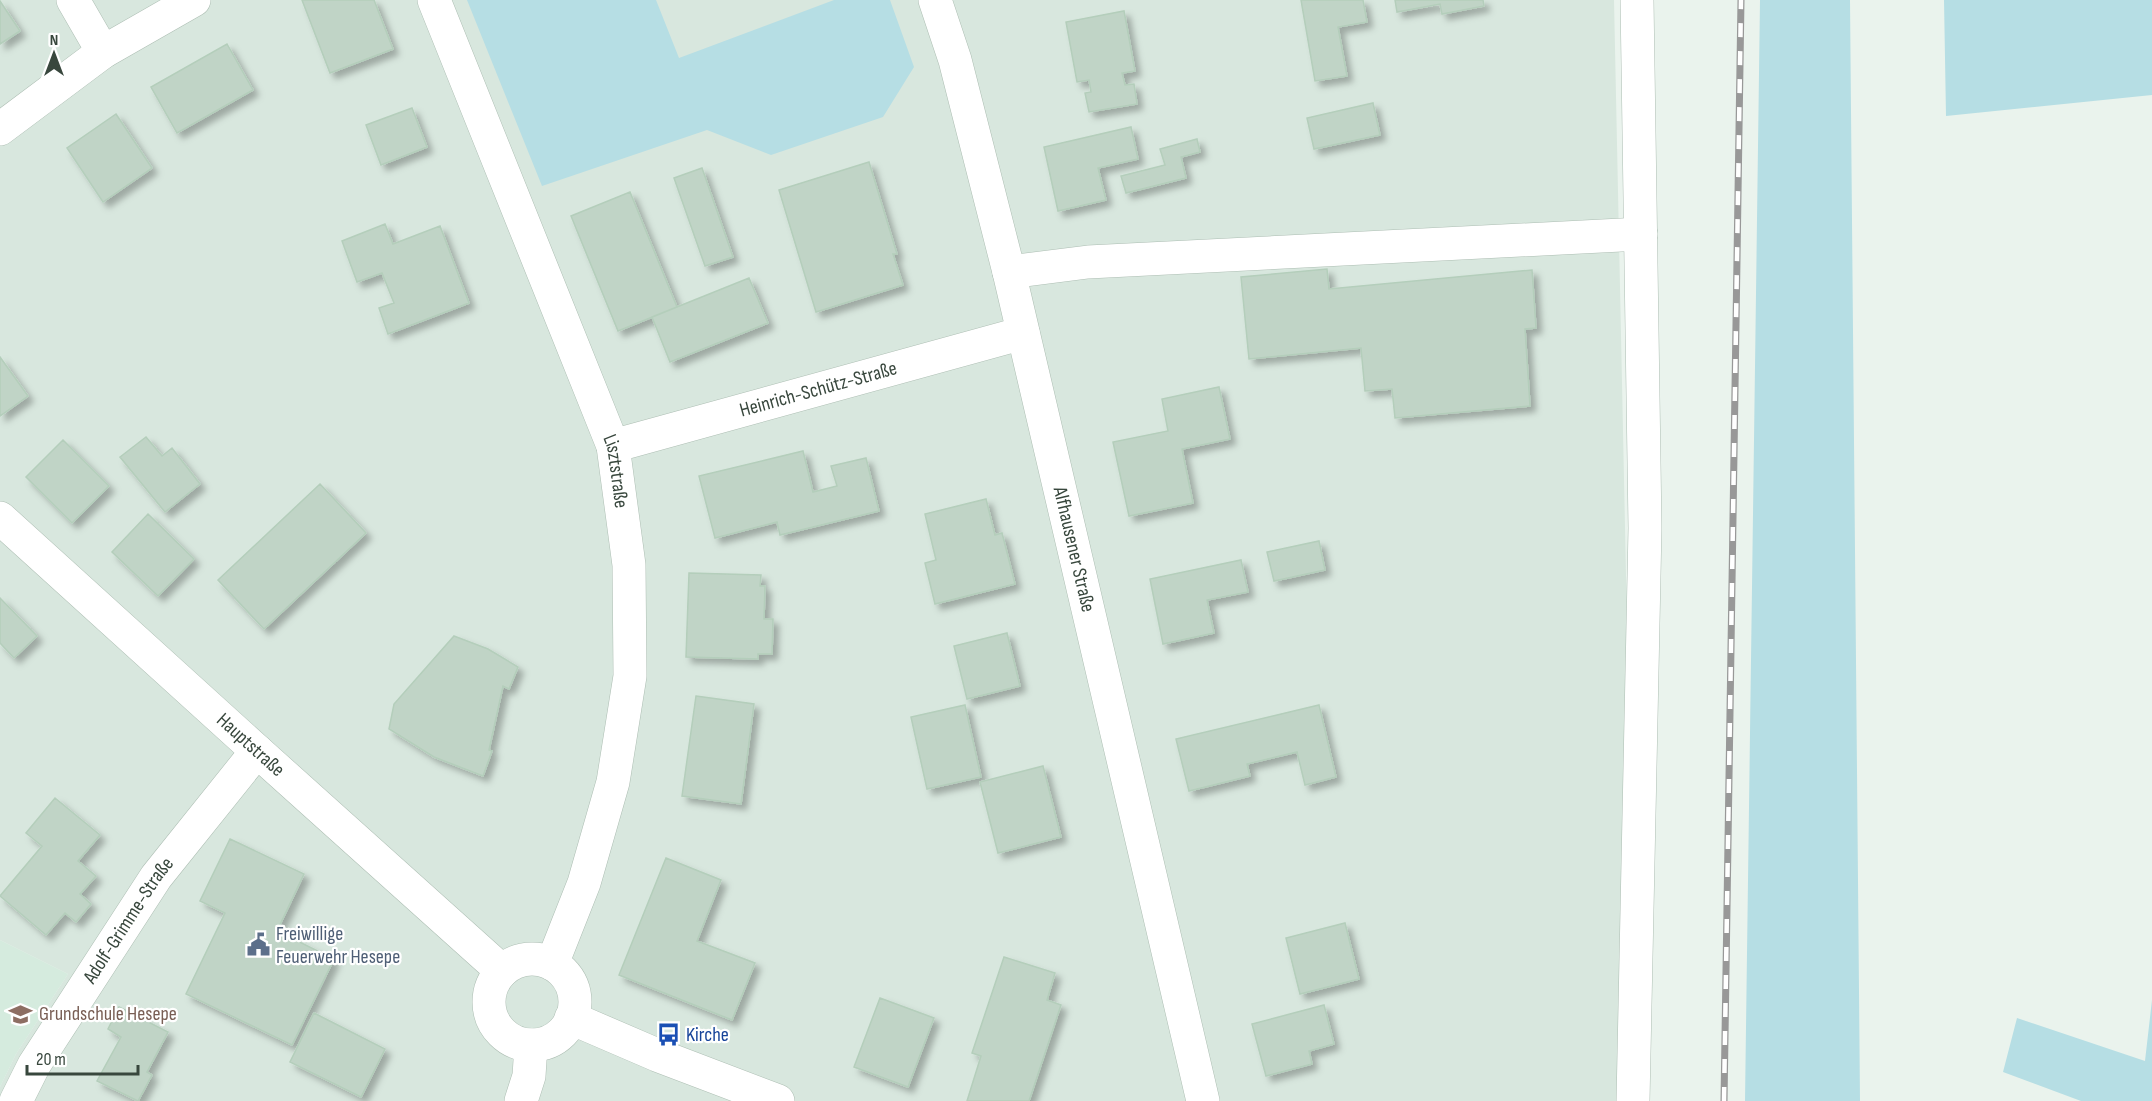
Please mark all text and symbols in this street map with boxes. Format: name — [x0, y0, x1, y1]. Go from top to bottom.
north arrow — [24, 24, 84, 84]
text: N — [50, 31, 58, 50]
street label: Heinrich-Schütz-Straße — [737, 356, 900, 423]
street label: Lisztstraße — [598, 431, 633, 510]
street label: Alfhausener Straße — [1047, 483, 1100, 615]
street label: Hauptstraße — [211, 708, 289, 782]
street label: Adolf-Grimme-Straße — [78, 852, 179, 989]
place label: Freiwillige Feuerwehr Hesepe — [276, 922, 400, 969]
public building icon: Freiwillige Feuerwehr Hesepe — [245, 932, 271, 958]
school or university icon: Grundschule Hesepe — [8, 1001, 34, 1027]
place label: Grundschule Hesepe — [39, 1002, 177, 1026]
bus stop icon: Kirche — [655, 1022, 681, 1048]
place label: Kirche — [686, 1023, 729, 1047]
scale bar — [27, 1038, 138, 1076]
text: 20 m — [36, 1049, 66, 1070]

